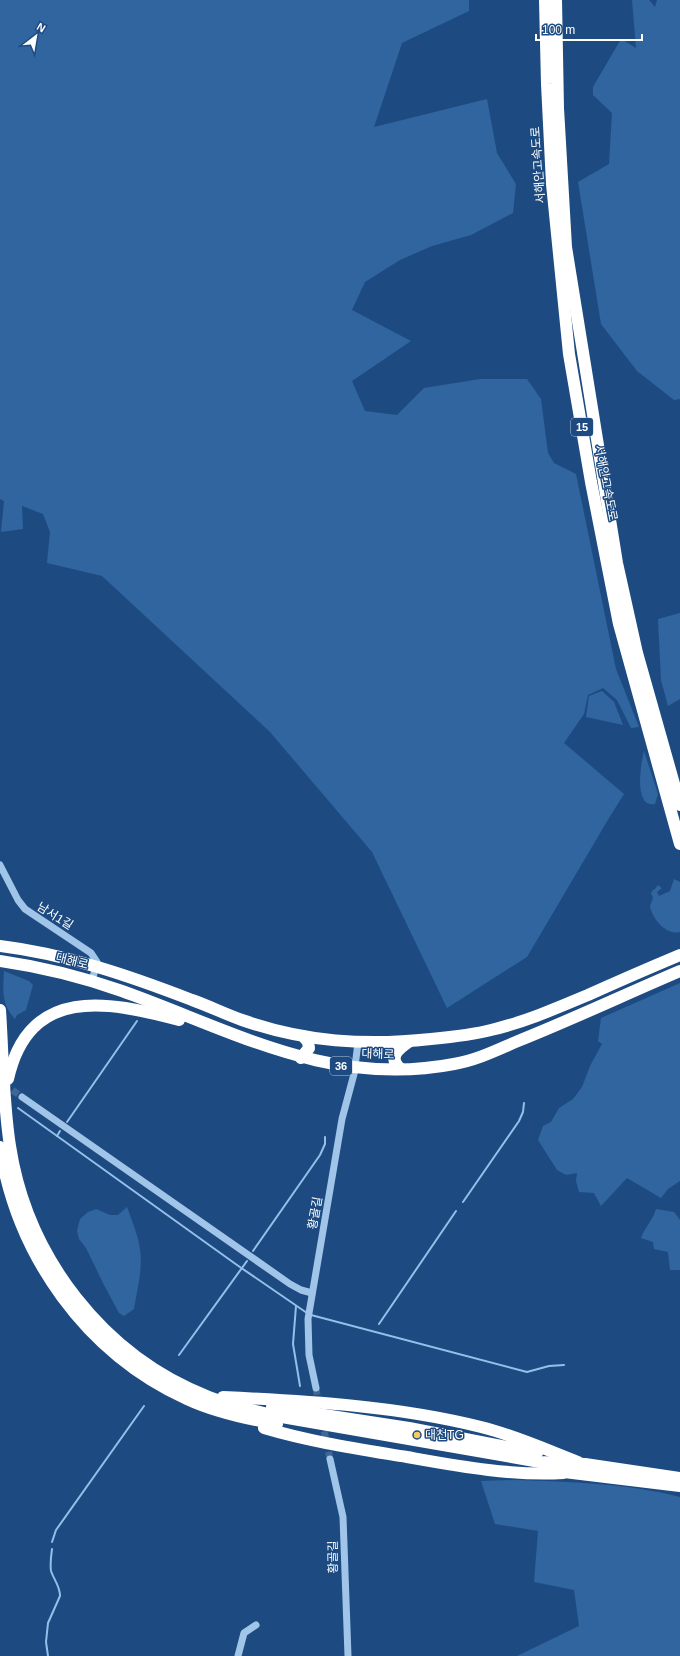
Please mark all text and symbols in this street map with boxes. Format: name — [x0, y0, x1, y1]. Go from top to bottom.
north arrow — [16, 16, 56, 56]
scale bar — [536, 16, 642, 42]
text: N — [35, 20, 48, 35]
text: 100 m — [542, 23, 575, 37]
street label: 서해안고속도로 — [528, 126, 548, 204]
road number: 15 — [571, 418, 593, 436]
street label: 서해안고속도로 — [592, 444, 620, 522]
street label: 남서1길 — [34, 900, 76, 932]
street label: 대해로 — [54, 950, 90, 972]
street label: 대해로 — [361, 1046, 395, 1062]
road number: 36 — [330, 1057, 352, 1075]
street label: 황골길 — [305, 1195, 325, 1231]
place label: 대천TG — [425, 1428, 464, 1442]
marker: 대천TG — [412, 1430, 422, 1440]
street label: 황골길 — [326, 1540, 340, 1574]

